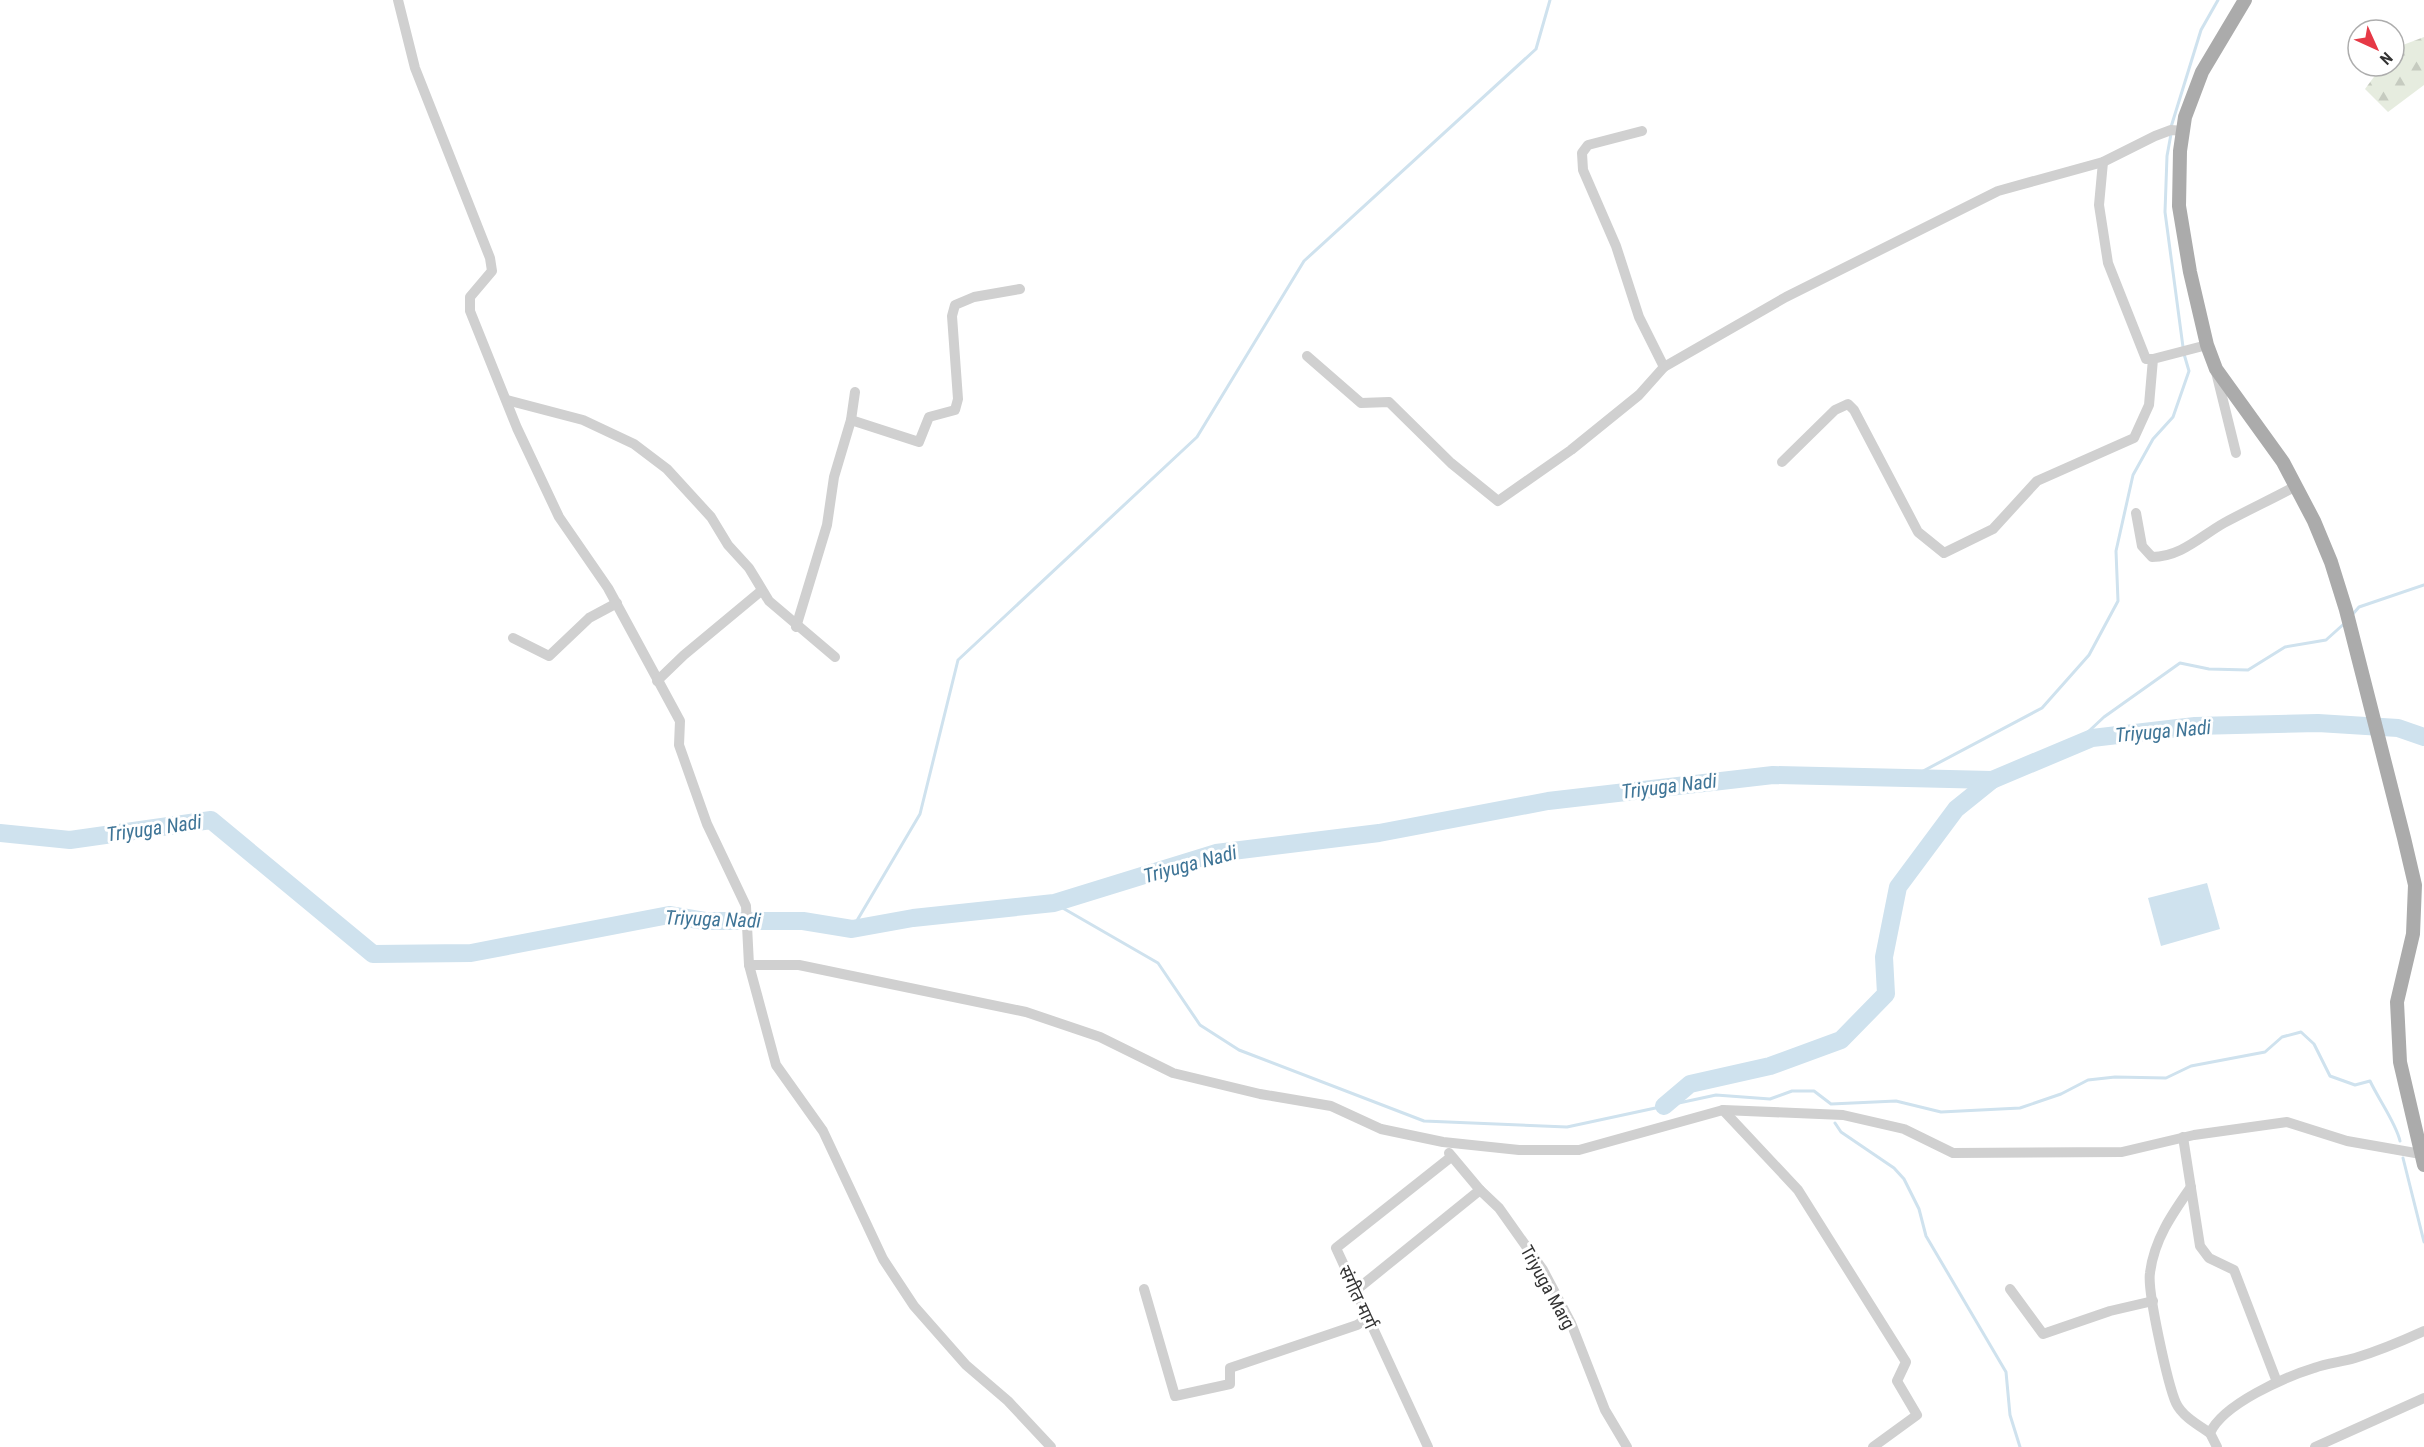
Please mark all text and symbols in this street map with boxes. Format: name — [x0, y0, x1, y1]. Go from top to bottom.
north arrow — [2346, 18, 2406, 78]
text: N — [2376, 48, 2396, 68]
water label: Triyuga Nadi — [2114, 715, 2212, 747]
water label: Triyuga Nadi — [1620, 768, 1719, 804]
water label: Triyuga Nadi — [105, 809, 204, 847]
water label: Triyuga Nadi — [1141, 840, 1240, 888]
water label: Triyuga Nadi — [665, 905, 762, 933]
street label: Triyuga Marg — [1516, 1241, 1580, 1333]
street label: संगीत मार्ग — [1334, 1262, 1382, 1333]

